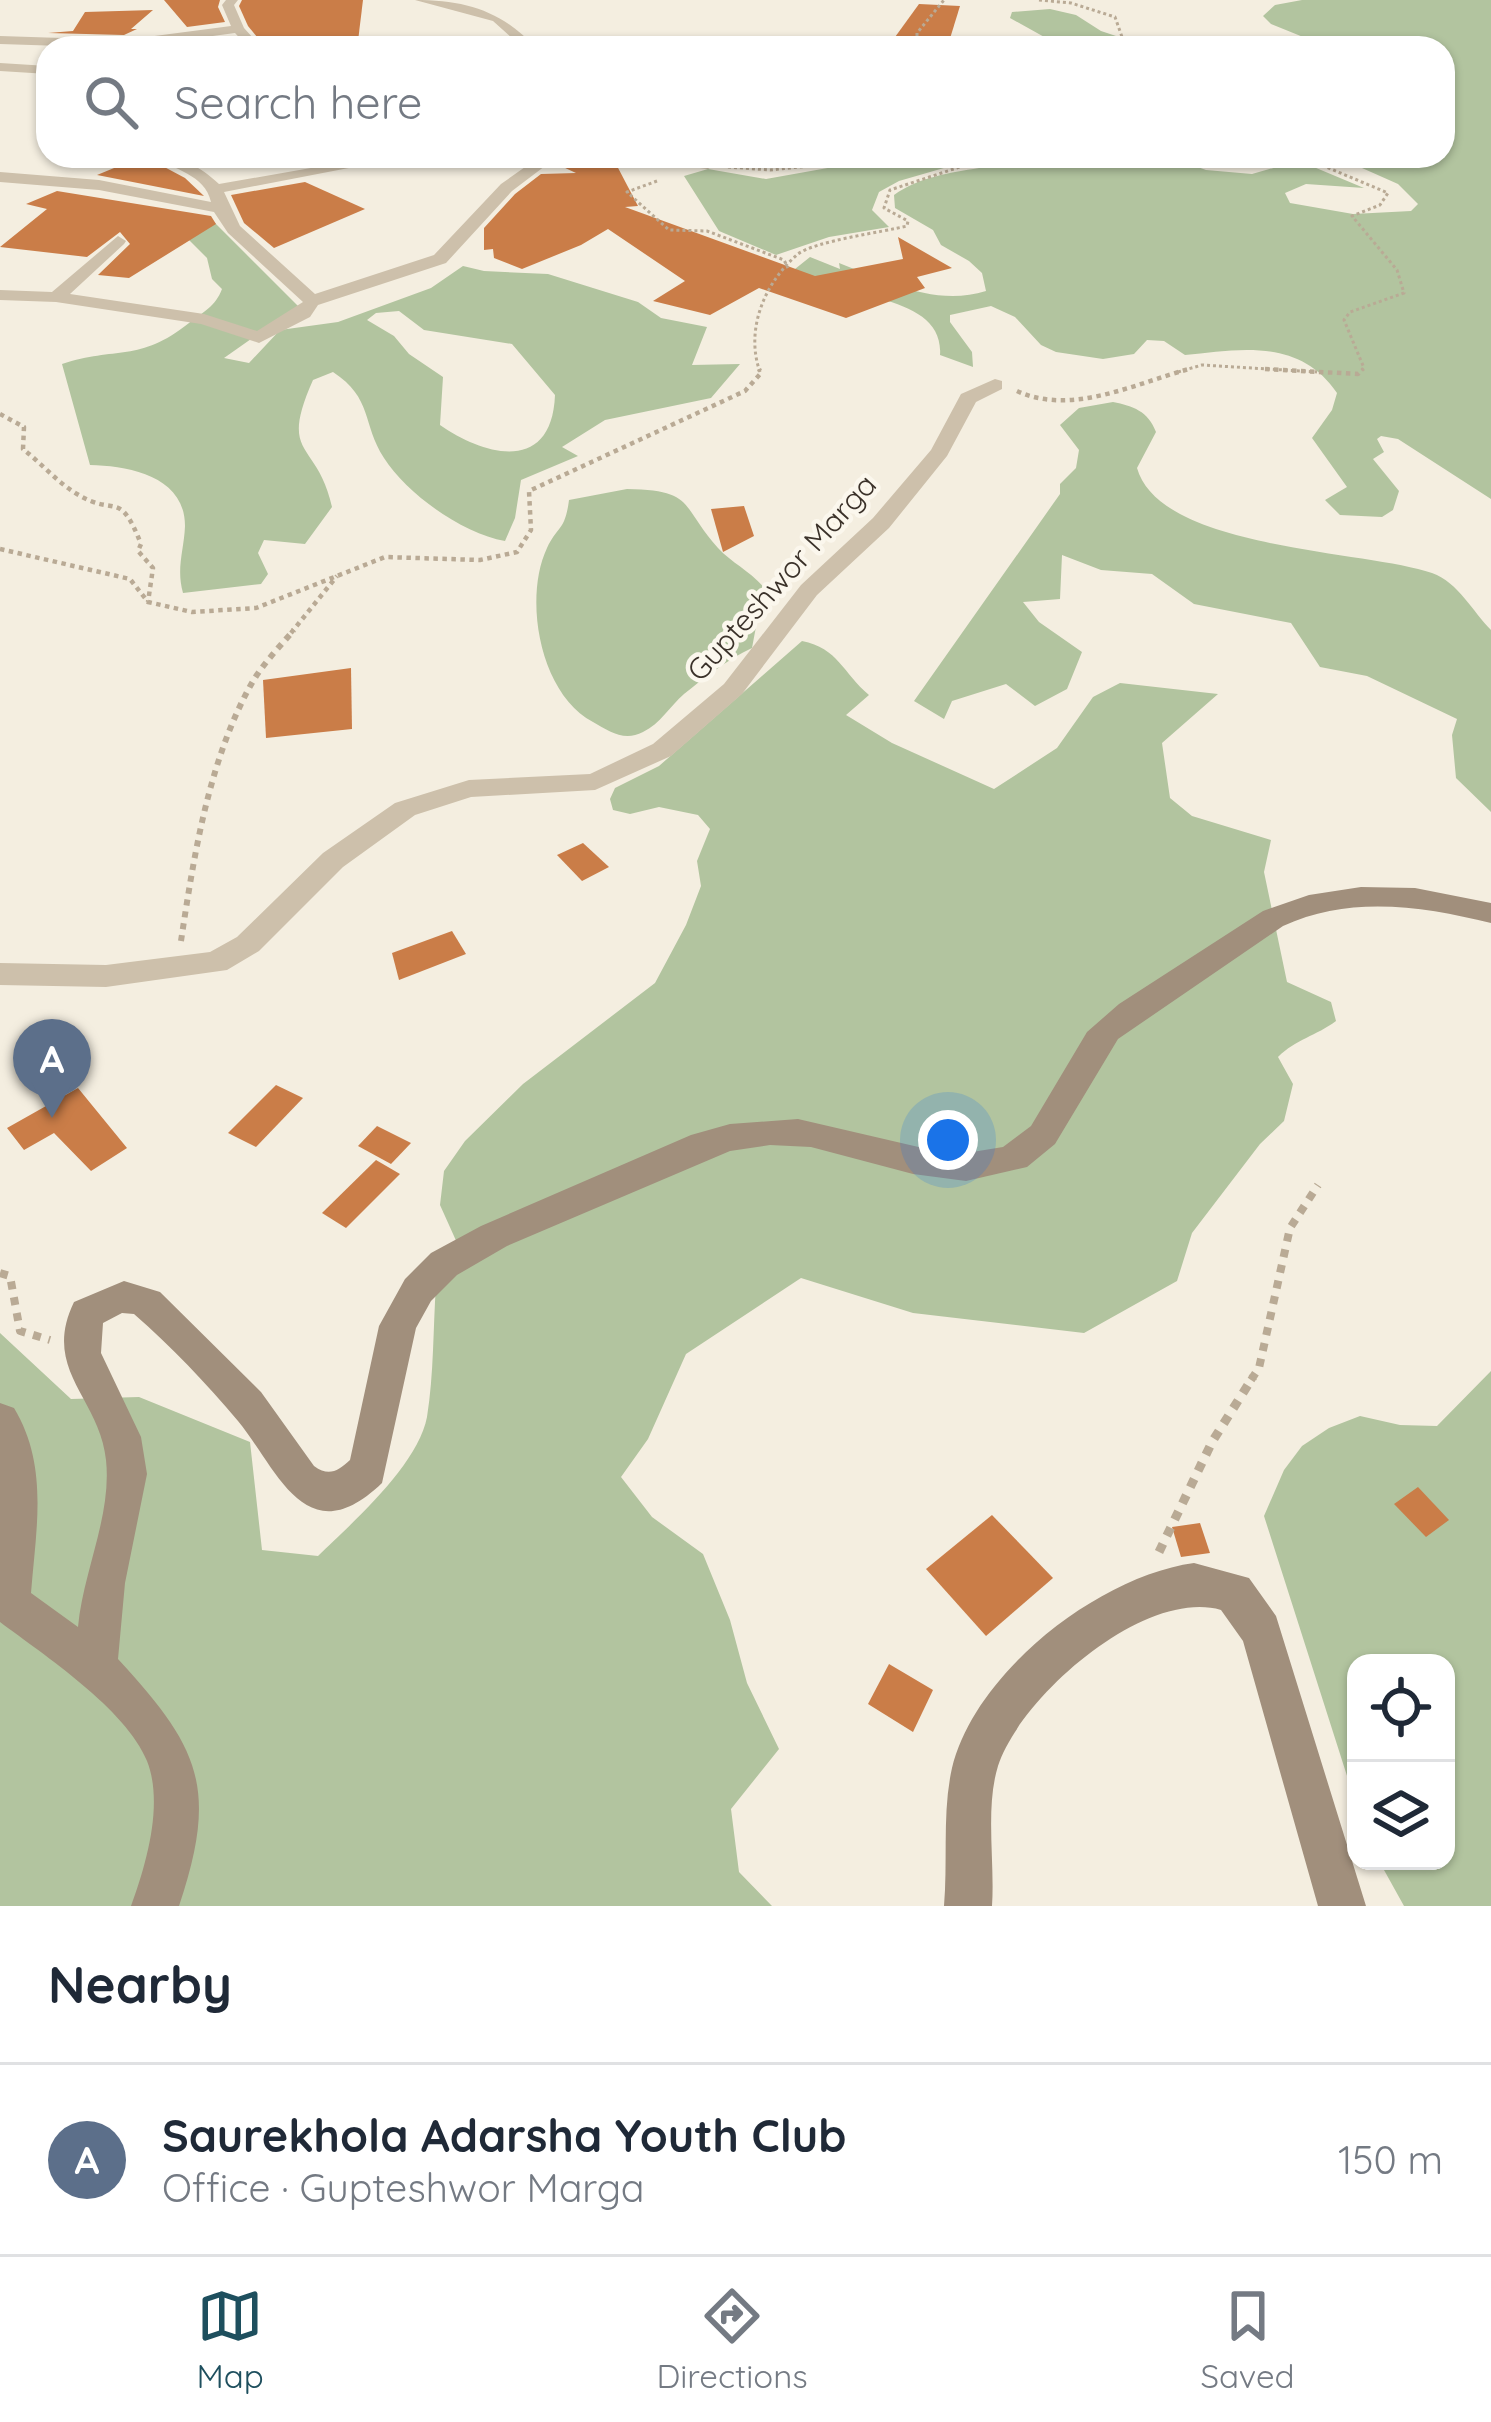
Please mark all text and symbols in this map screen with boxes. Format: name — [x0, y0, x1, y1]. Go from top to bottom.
search box — [36, 36, 1455, 168]
icon: search — [78, 69, 144, 135]
text: Search here — [174, 74, 422, 130]
street label: Gupteshwor Marga — [678, 466, 884, 689]
pin: A — [13, 1019, 91, 1118]
your location — [918, 1110, 978, 1170]
map controls — [1347, 1654, 1455, 1870]
button: locate — [1347, 1654, 1455, 1762]
button: layers — [1347, 1762, 1455, 1870]
text: Nearby — [48, 1952, 232, 2016]
text: Saurekhola Adarsha Youth Club — [162, 2107, 846, 2163]
text: A — [75, 2135, 99, 2184]
text: 150 m — [1338, 2135, 1443, 2184]
text: Office · Gupteshwor Marga — [162, 2163, 644, 2212]
tab: Map — [196, 2283, 264, 2396]
tab: Directions — [656, 2283, 808, 2396]
tab: Saved — [1201, 2283, 1295, 2396]

